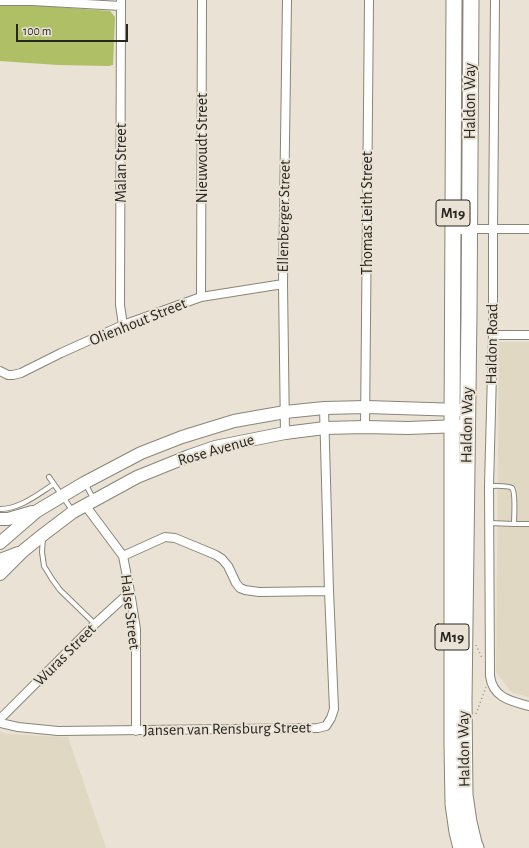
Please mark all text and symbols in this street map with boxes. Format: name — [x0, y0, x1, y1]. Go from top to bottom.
scale bar — [18, 16, 130, 42]
text: 100 m — [23, 25, 51, 37]
street label: Haldon Way — [460, 63, 480, 139]
street label: Nieuwoudt Street — [192, 93, 212, 203]
street label: Malan Street — [111, 123, 131, 203]
street label: Thomas Leith Street — [357, 151, 377, 275]
street label: Ellenberger Street — [273, 160, 295, 272]
road number: M19 — [436, 200, 470, 226]
street label: Olienhout Street — [86, 294, 190, 350]
street label: Haldon Road — [482, 304, 502, 384]
street label: Haldon Way — [457, 387, 477, 463]
street label: Rose Avenue — [176, 430, 256, 470]
street label: Halse Street — [116, 573, 144, 651]
street label: Wuras Street — [30, 620, 100, 690]
road number: M19 — [435, 624, 469, 650]
street label: Haldon Way — [454, 711, 474, 787]
street label: Jansen van Rensburg Street — [143, 718, 311, 740]

